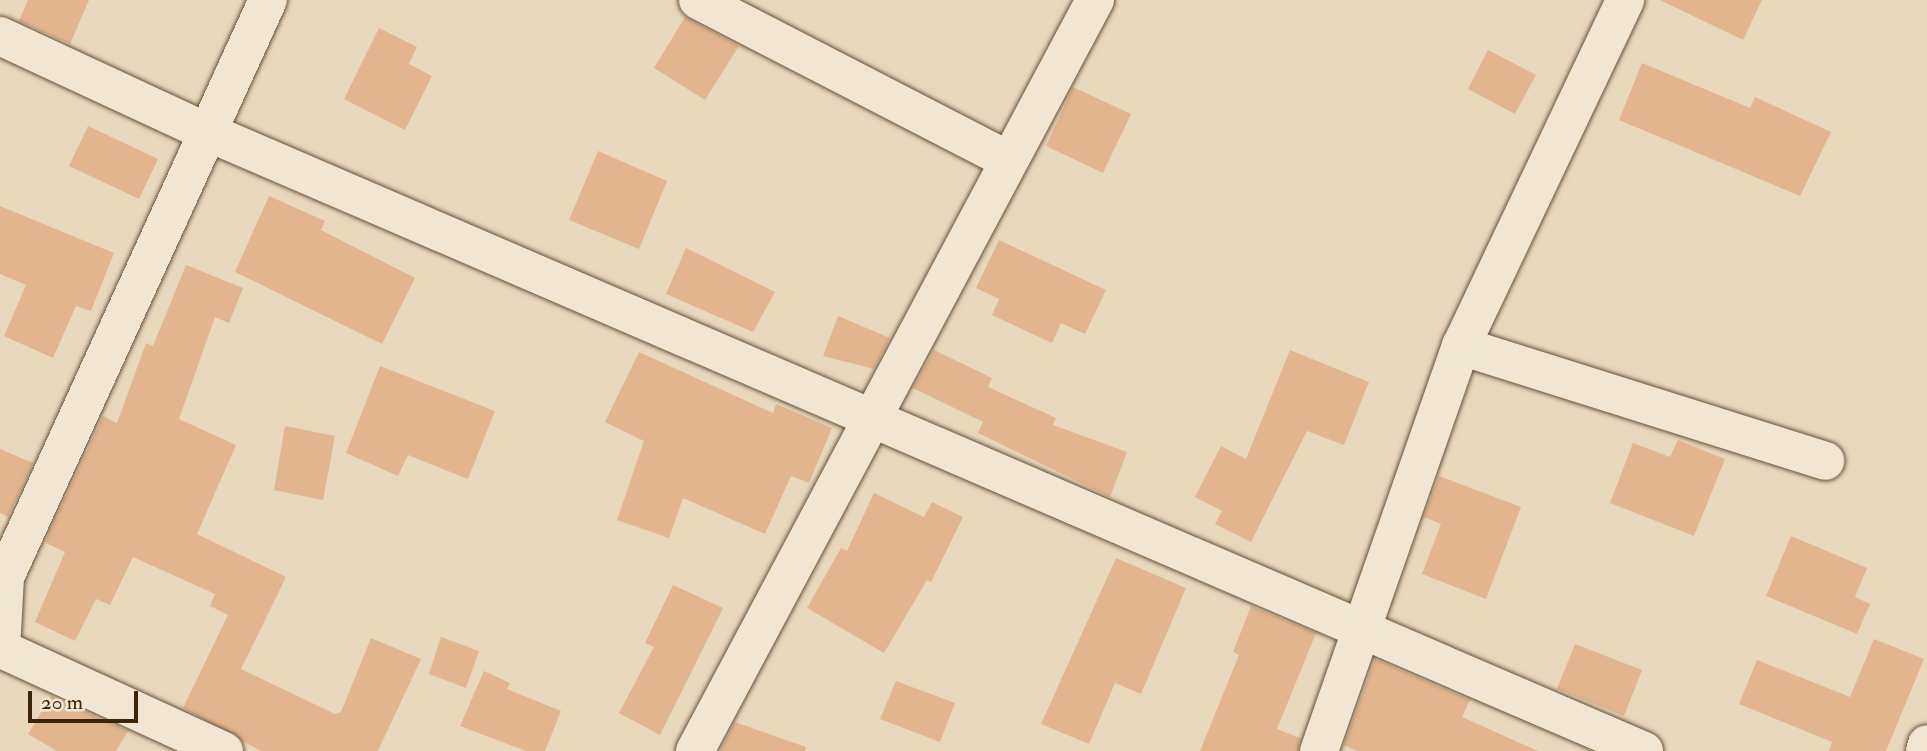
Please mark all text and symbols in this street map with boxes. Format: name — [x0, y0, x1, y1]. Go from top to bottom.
scale bar — [32, 678, 142, 722]
text: 20 m — [41, 689, 83, 716]

